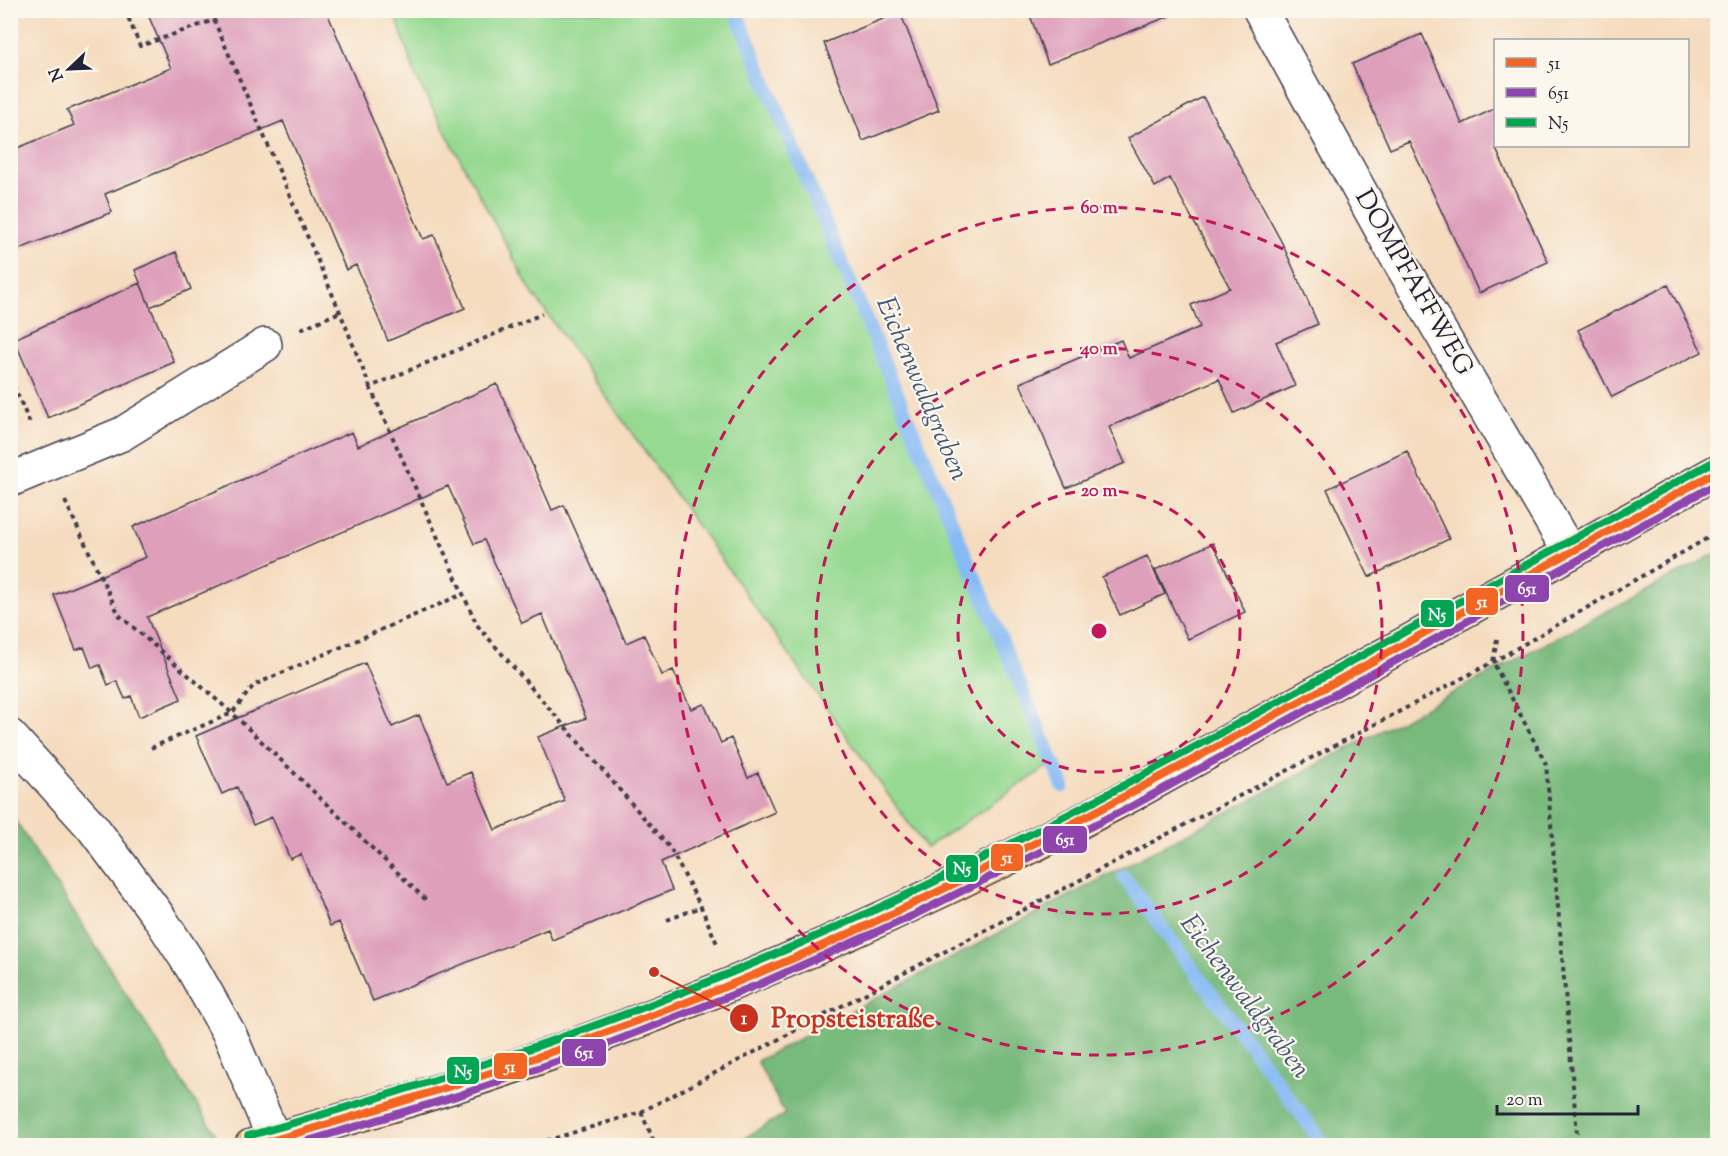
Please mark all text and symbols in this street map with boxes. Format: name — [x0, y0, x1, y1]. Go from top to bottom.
north arrow — [39, 39, 99, 99]
legend — [1494, 39, 1689, 147]
text: 51 — [1547, 52, 1560, 78]
text: N — [44, 63, 71, 84]
text: 651 — [1548, 82, 1569, 108]
text: N5 — [1548, 112, 1568, 138]
street label: DOMPFAFFWEG — [1345, 183, 1481, 383]
text: 60 m — [1080, 196, 1118, 222]
water label: Eichenwaldgraben — [865, 291, 977, 487]
text: 40 m — [1079, 337, 1118, 363]
text: 20 m — [1081, 479, 1117, 505]
line badge: 651 — [1504, 574, 1550, 603]
text: 651 — [1518, 579, 1537, 602]
line badge: 51 — [1465, 587, 1499, 616]
text: 51 — [1475, 592, 1488, 615]
line badge: N5 — [1420, 599, 1455, 628]
text: N5 — [1428, 605, 1447, 628]
centre of rings — [1089, 621, 1109, 641]
line badge: 651 — [1042, 825, 1088, 854]
text: 651 — [1056, 830, 1075, 853]
line badge: 51 — [990, 843, 1024, 872]
text: 51 — [1000, 848, 1013, 871]
line badge: N5 — [945, 854, 979, 883]
text: N5 — [953, 859, 972, 882]
water label: Eichenwaldgraben — [1169, 907, 1319, 1087]
callout: Propsteistraße — [729, 995, 947, 1040]
text: Propsteistraße — [771, 1001, 935, 1040]
text: 1 — [741, 1007, 748, 1033]
line badge: 651 — [561, 1038, 607, 1067]
text: 651 — [575, 1043, 594, 1066]
line badge: 51 — [493, 1052, 528, 1080]
line badge: N5 — [446, 1056, 480, 1085]
text: 51 — [503, 1057, 516, 1080]
text: N5 — [454, 1062, 473, 1085]
scale bar — [1497, 1078, 1638, 1116]
text: 20 m — [1506, 1088, 1543, 1114]

